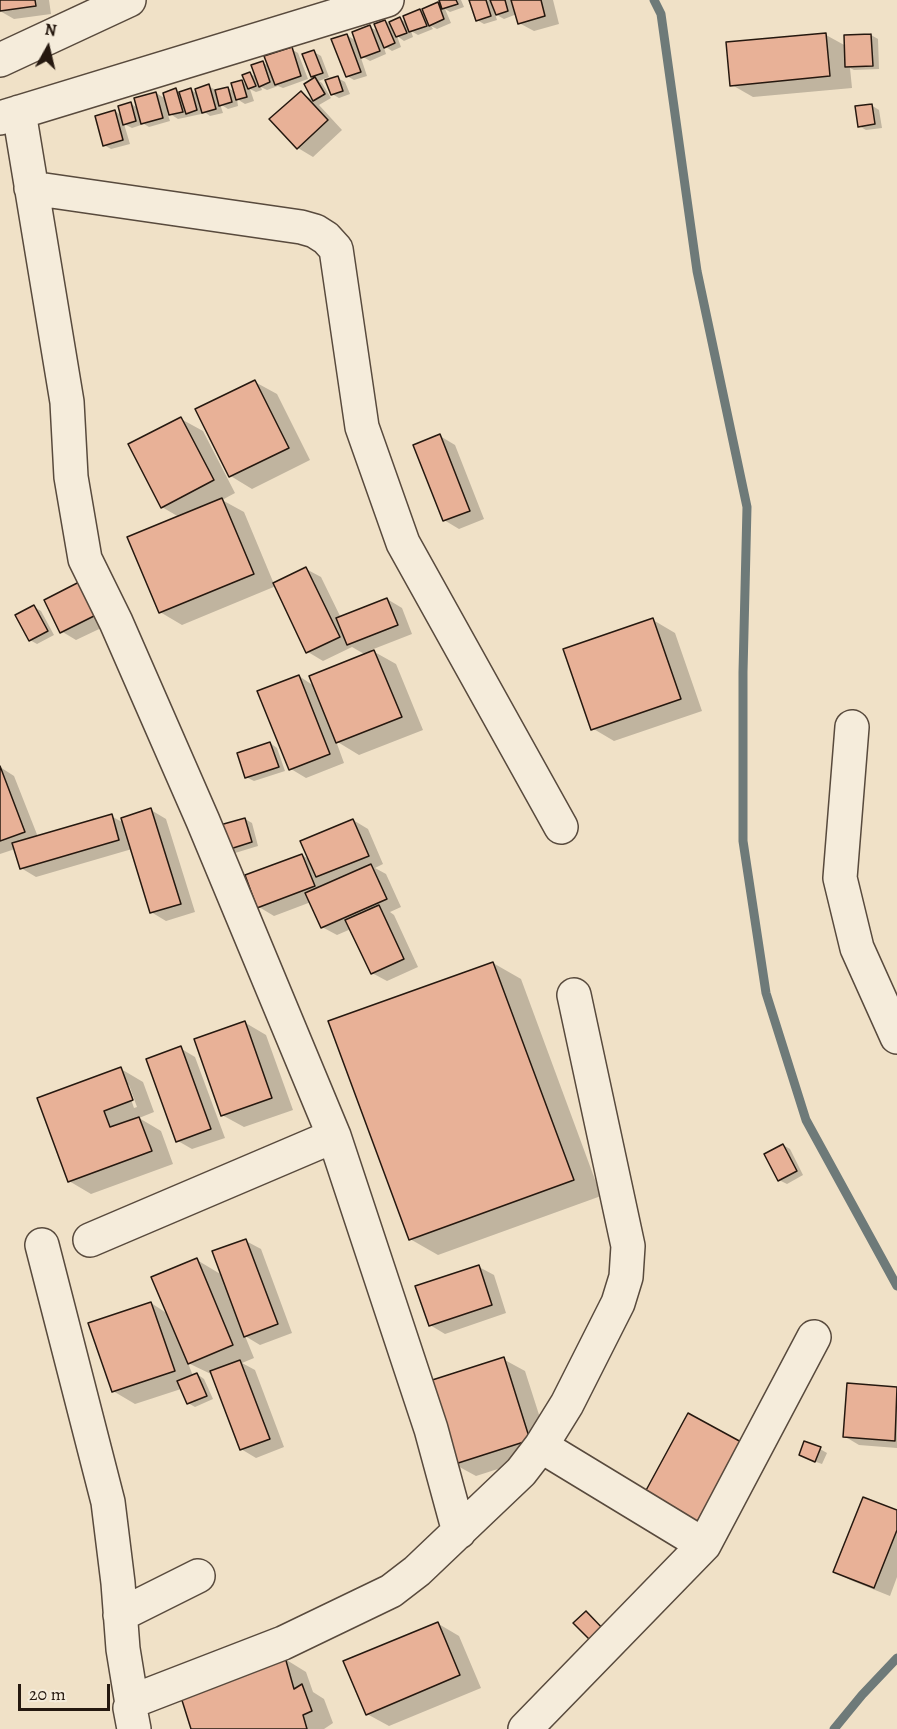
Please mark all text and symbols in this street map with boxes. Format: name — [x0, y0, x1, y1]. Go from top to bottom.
north arrow — [18, 18, 78, 78]
text: N — [43, 18, 58, 42]
scale bar — [21, 1672, 112, 1710]
text: 20 m — [29, 1682, 66, 1706]

